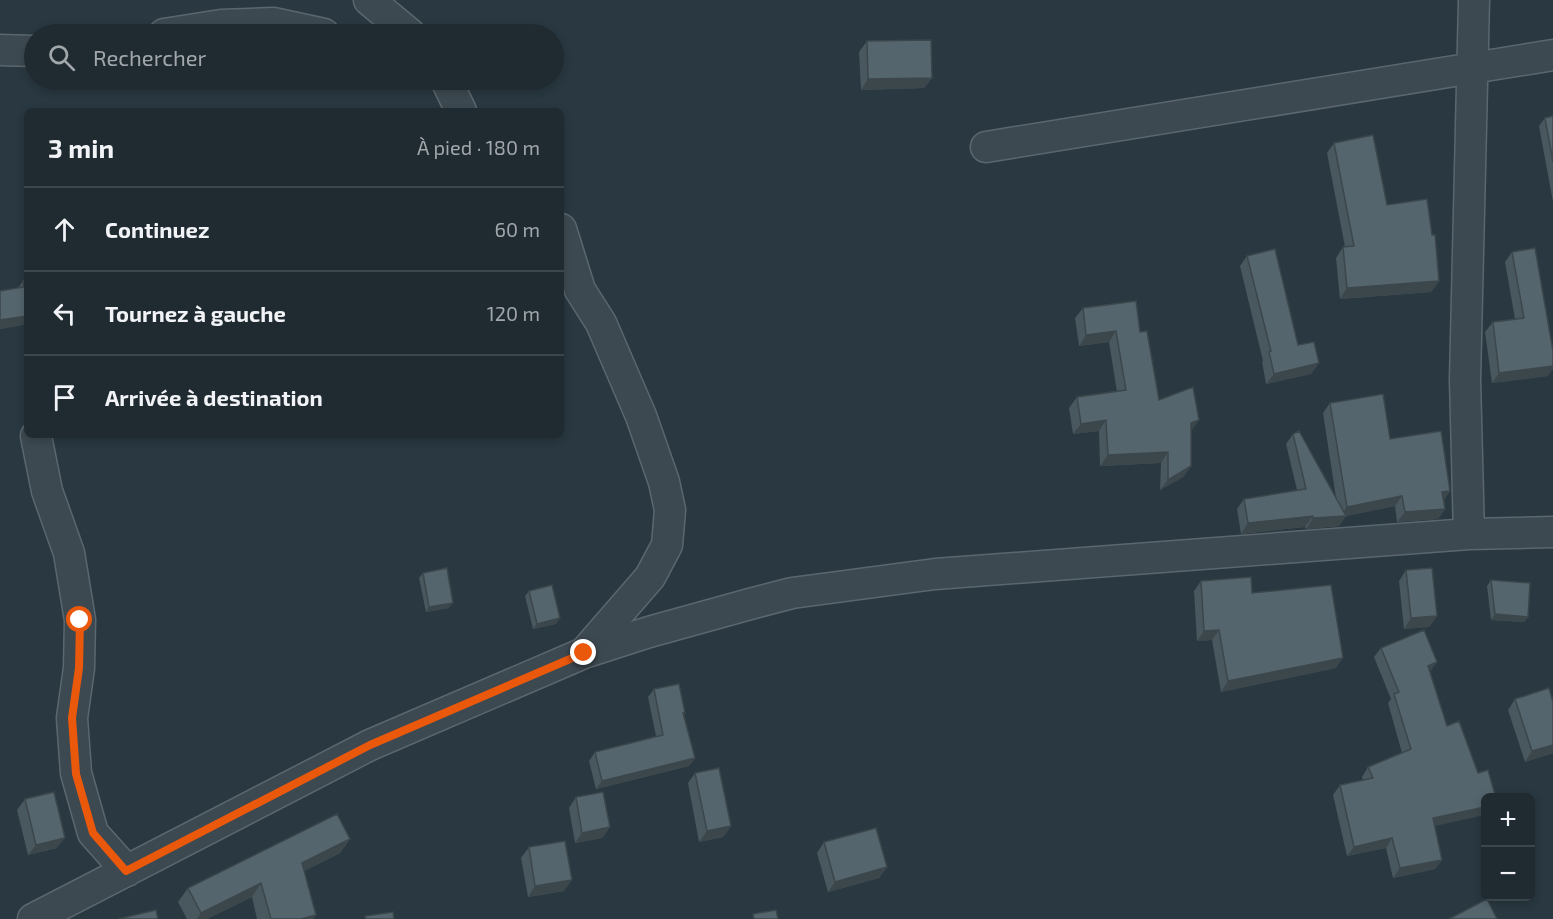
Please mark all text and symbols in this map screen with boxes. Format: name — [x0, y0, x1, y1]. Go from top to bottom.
search box — [24, 24, 564, 90]
icon: search — [45, 41, 78, 74]
text: Rechercher — [93, 44, 206, 70]
text: 3 min — [48, 132, 114, 163]
text: À pied · 180 m — [417, 135, 540, 159]
icon: ahead — [48, 213, 81, 246]
text: Continuez — [105, 216, 209, 242]
text: 60 m — [495, 217, 540, 241]
icon: left — [48, 297, 81, 330]
text: Tournez à gauche — [105, 300, 286, 326]
text: 120 m — [487, 301, 540, 325]
icon: arrive — [48, 381, 81, 414]
text: Arrivée à destination — [105, 384, 323, 410]
route start — [66, 606, 92, 632]
route end — [570, 639, 596, 665]
map controls — [1481, 793, 1535, 901]
button: + — [1481, 793, 1535, 847]
button: − — [1481, 847, 1535, 901]

